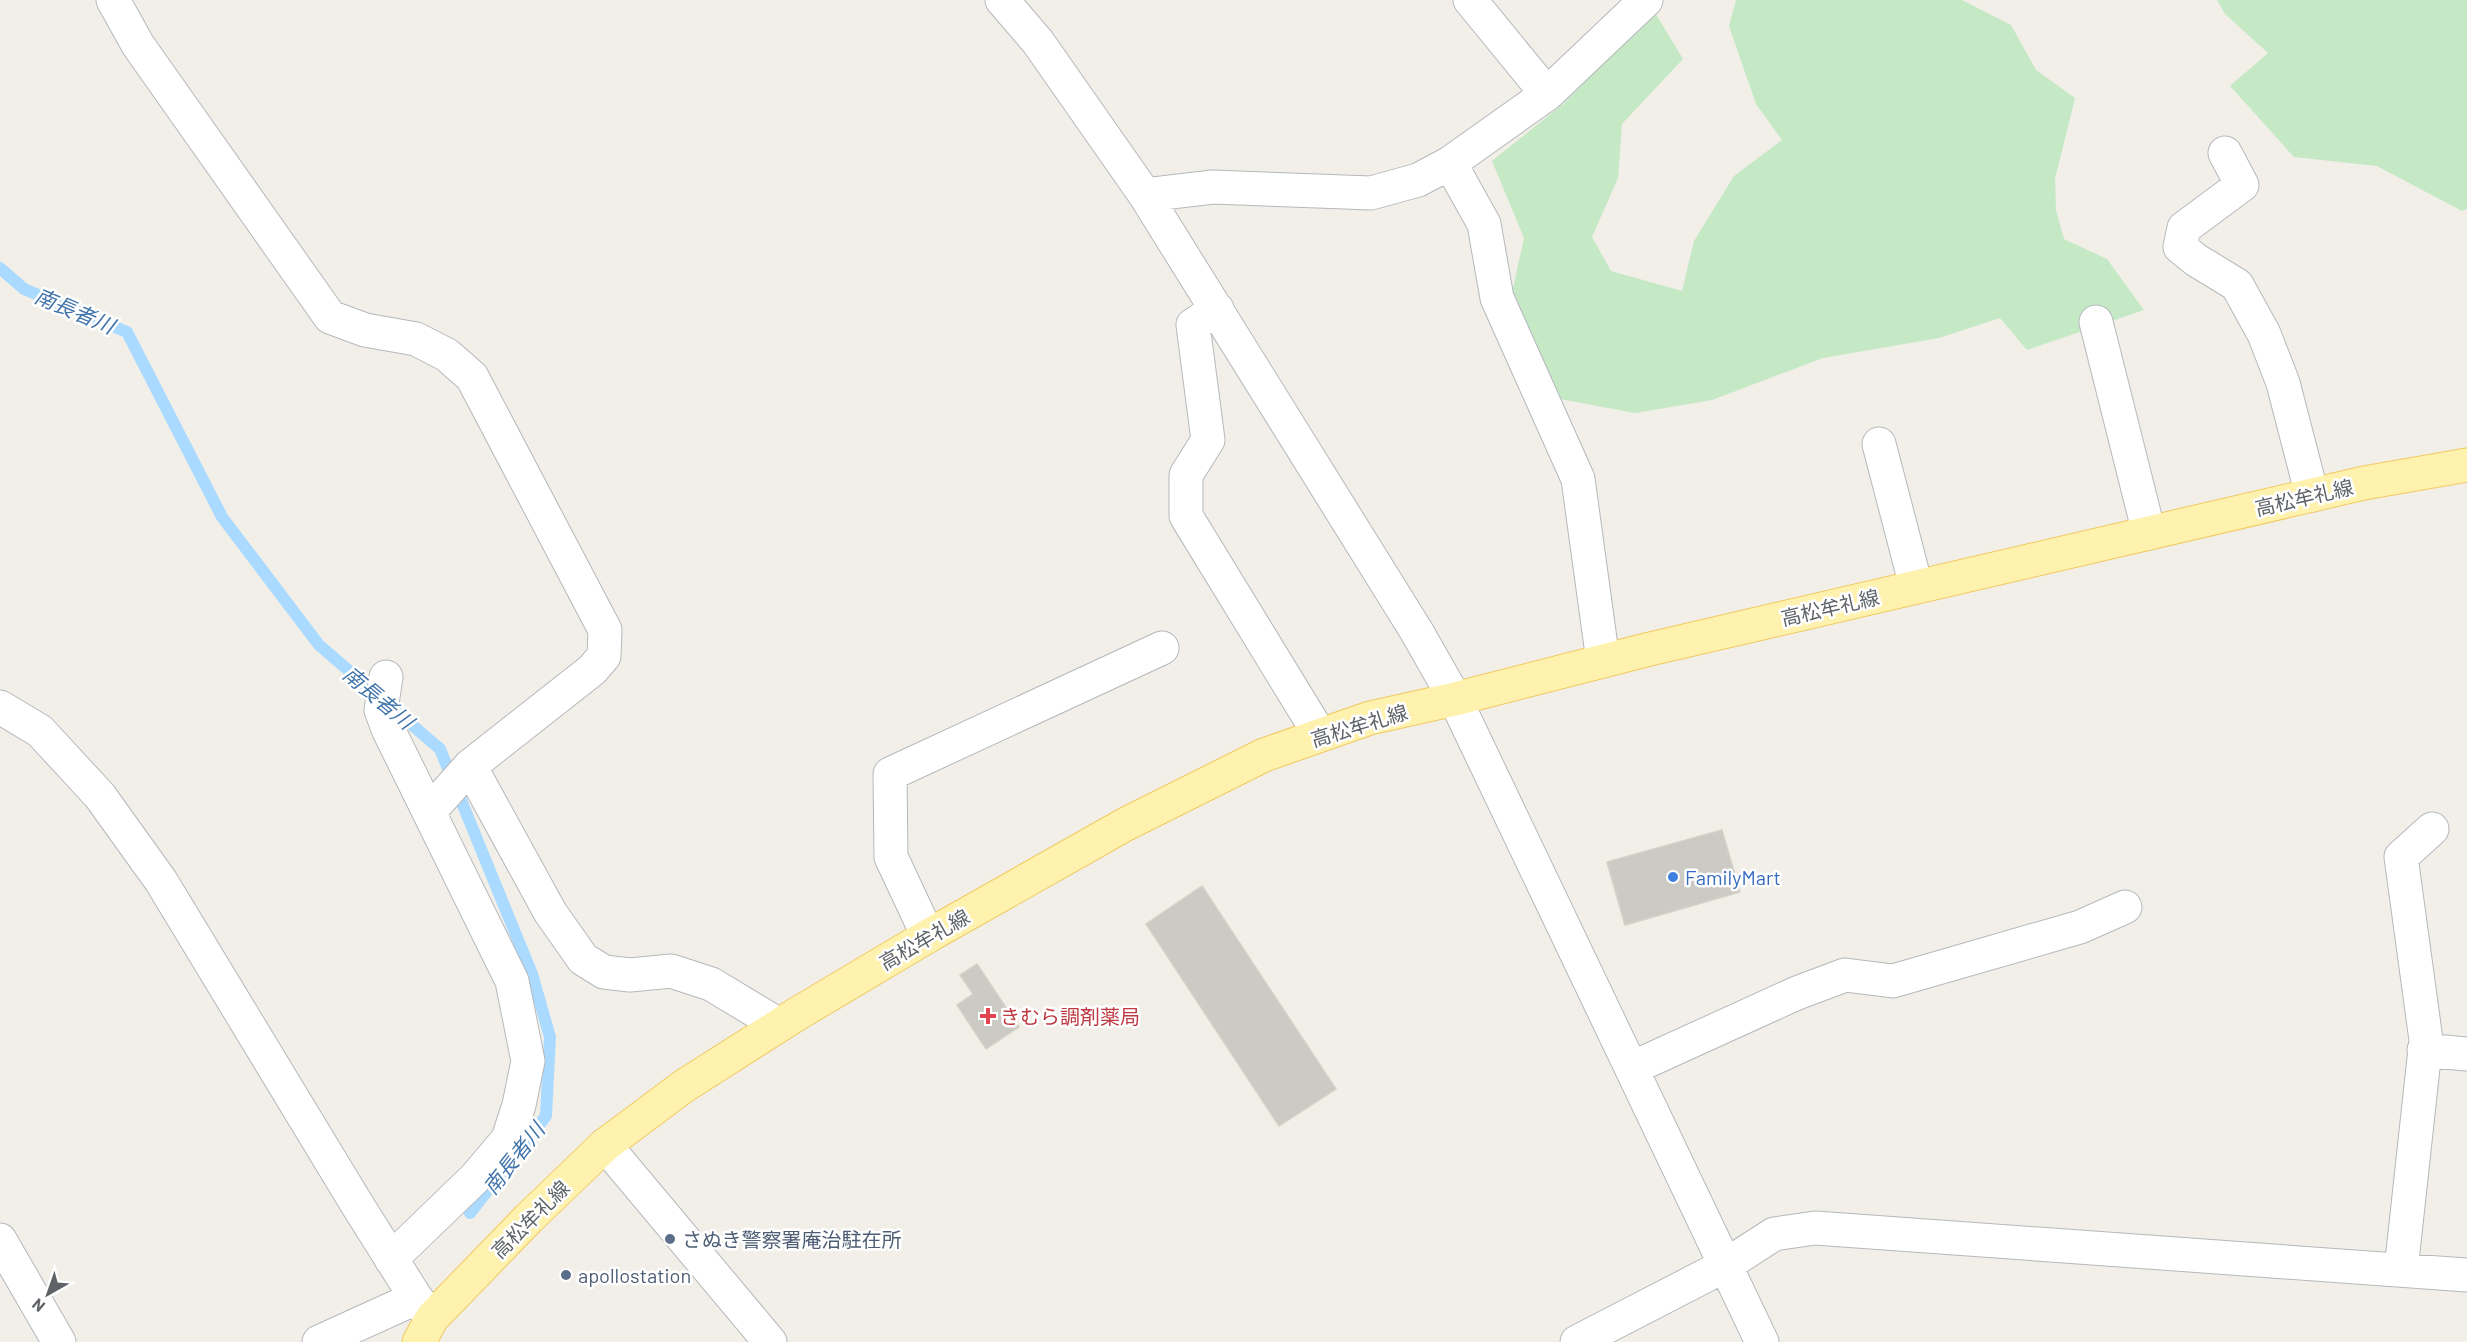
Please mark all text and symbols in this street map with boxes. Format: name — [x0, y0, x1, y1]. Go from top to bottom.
water label: 南長者川 — [31, 282, 120, 339]
street label: 高松牟礼線 — [2253, 474, 2355, 520]
street label: 高松牟礼線 — [1779, 584, 1881, 630]
water label: 南長者川 — [339, 660, 421, 735]
street label: 高松牟礼線 — [1308, 699, 1410, 751]
place label: FamilyMart — [1685, 865, 1781, 889]
marker: FamilyMart — [1666, 870, 1680, 884]
street label: 高松牟礼線 — [875, 904, 973, 974]
place label: きむら調剤薬局 — [1000, 1004, 1140, 1028]
marker: きむら調剤薬局 — [981, 1009, 995, 1023]
water label: 南長者川 — [477, 1116, 550, 1199]
street label: 高松牟礼線 — [486, 1175, 574, 1263]
place label: さぬき警察署庵治駐在所 — [682, 1227, 902, 1251]
marker: さぬき警察署庵治駐在所 — [663, 1232, 677, 1246]
place label: apollostation — [578, 1263, 691, 1287]
north arrow — [18, 1264, 78, 1324]
marker: apollostation — [559, 1268, 573, 1282]
text: N — [28, 1295, 48, 1317]

